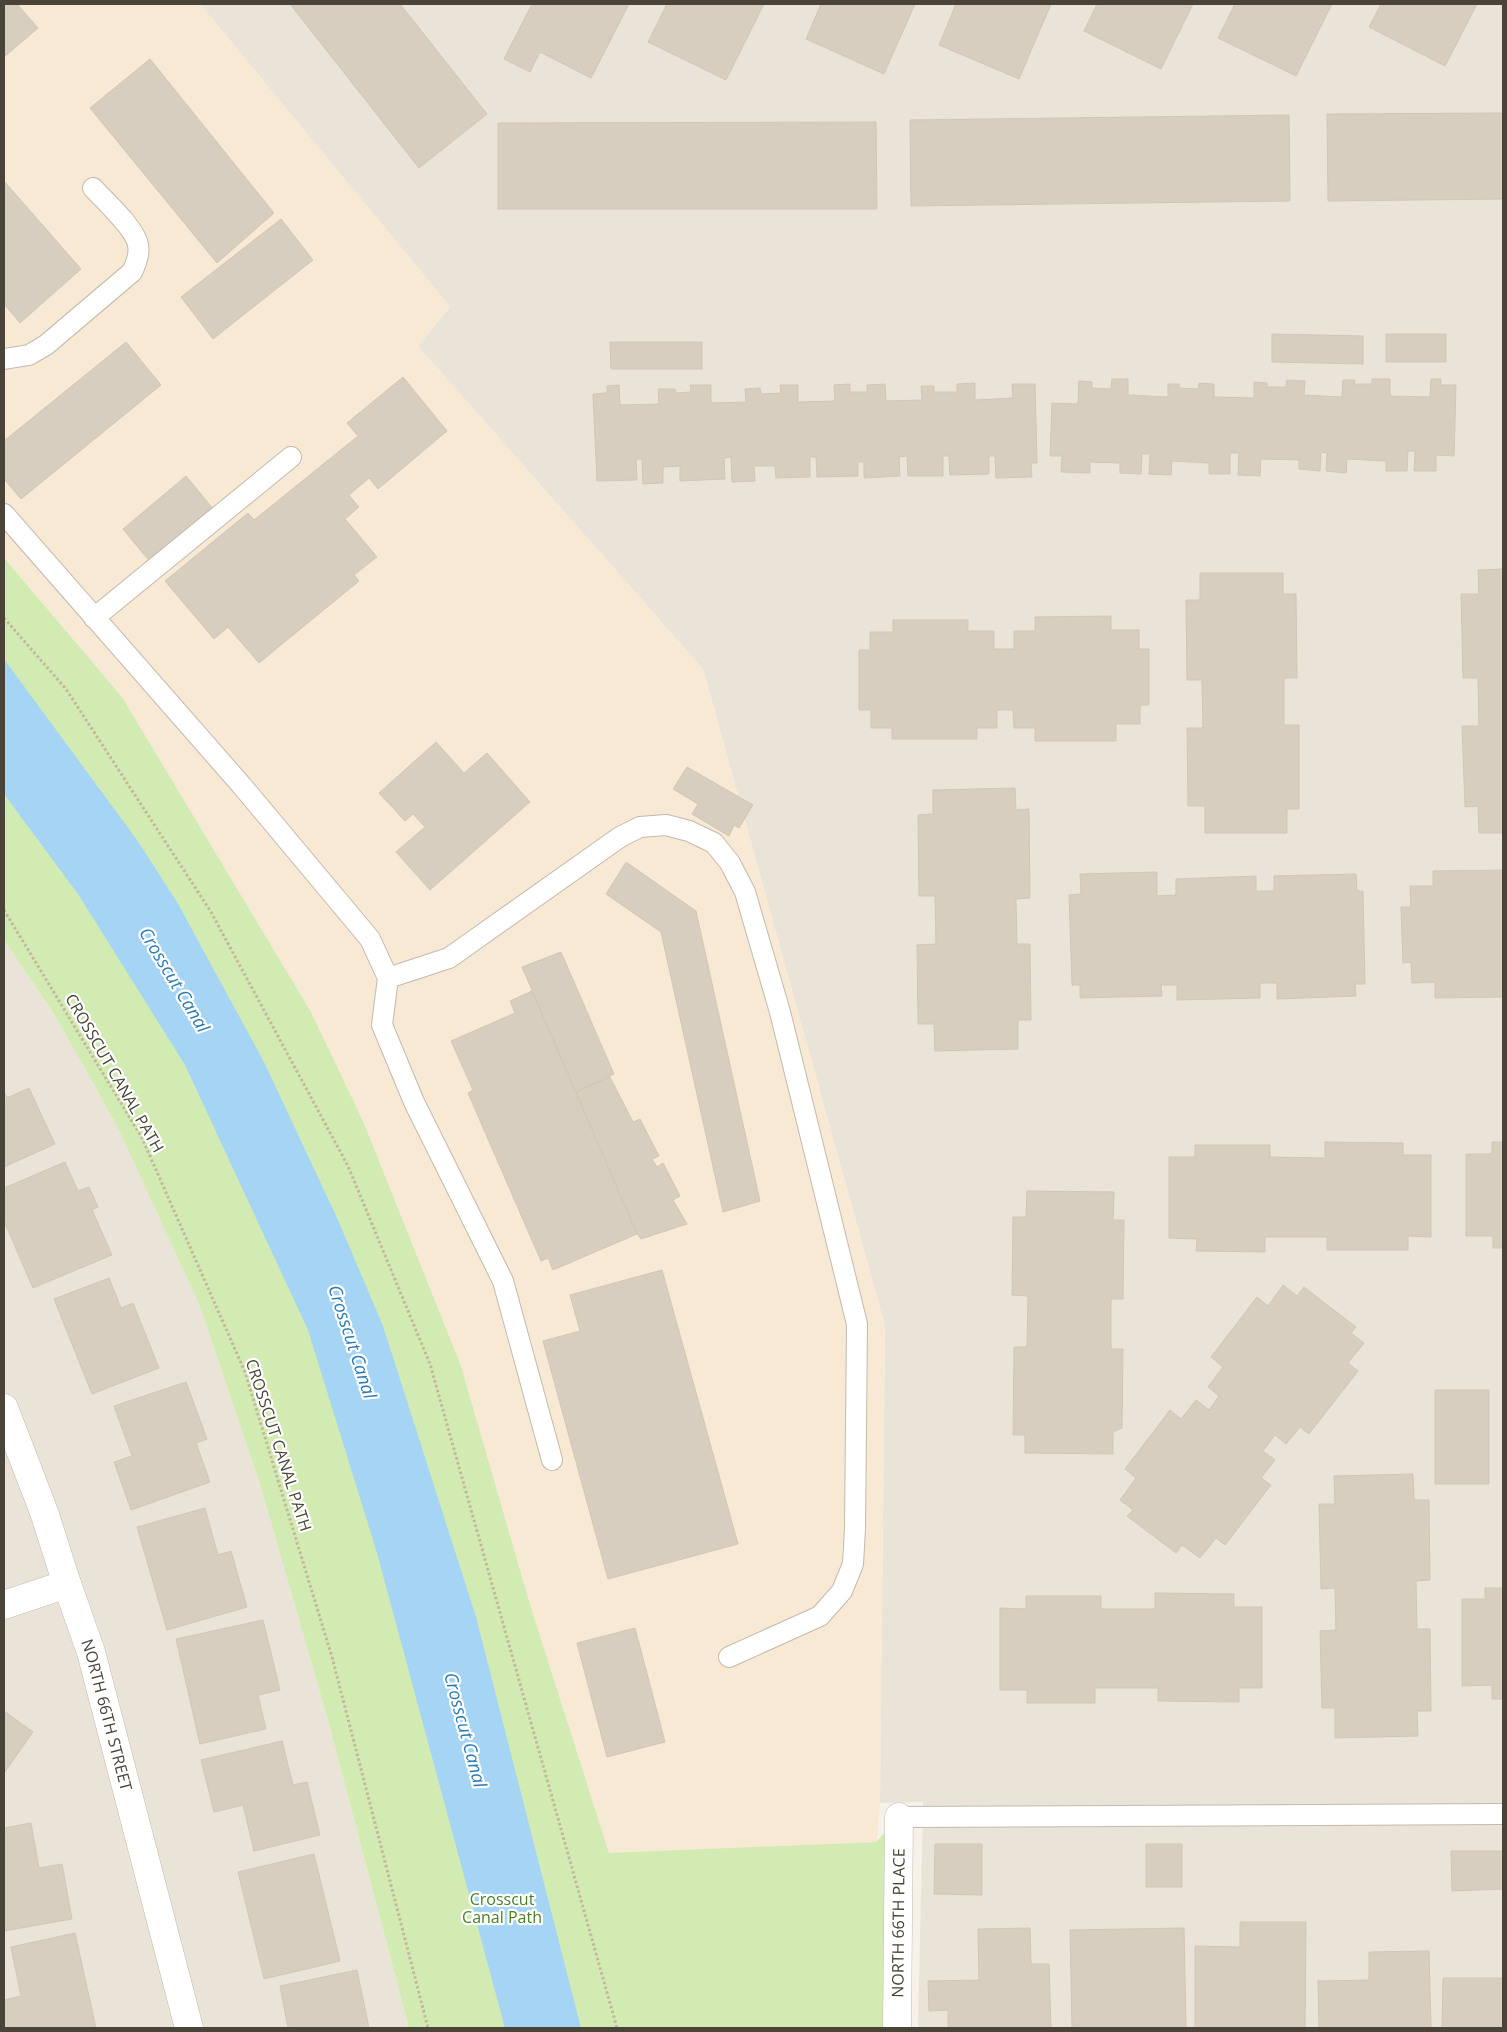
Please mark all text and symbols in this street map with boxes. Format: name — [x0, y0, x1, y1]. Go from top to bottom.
water label: Crosscut Canal — [134, 923, 216, 1037]
street label: CROSSCUT CANAL PATH — [61, 990, 169, 1156]
water label: Crosscut Canal — [323, 1282, 383, 1402]
street label: CROSSCUT CANAL PATH — [241, 1356, 317, 1534]
street label: NORTH 66TH STREET — [76, 1636, 138, 1793]
water label: Crosscut Canal — [439, 1669, 493, 1790]
street label: NORTH 66TH PLACE — [886, 1848, 910, 1998]
park label: Crosscut Canal Path — [462, 1888, 542, 1928]

